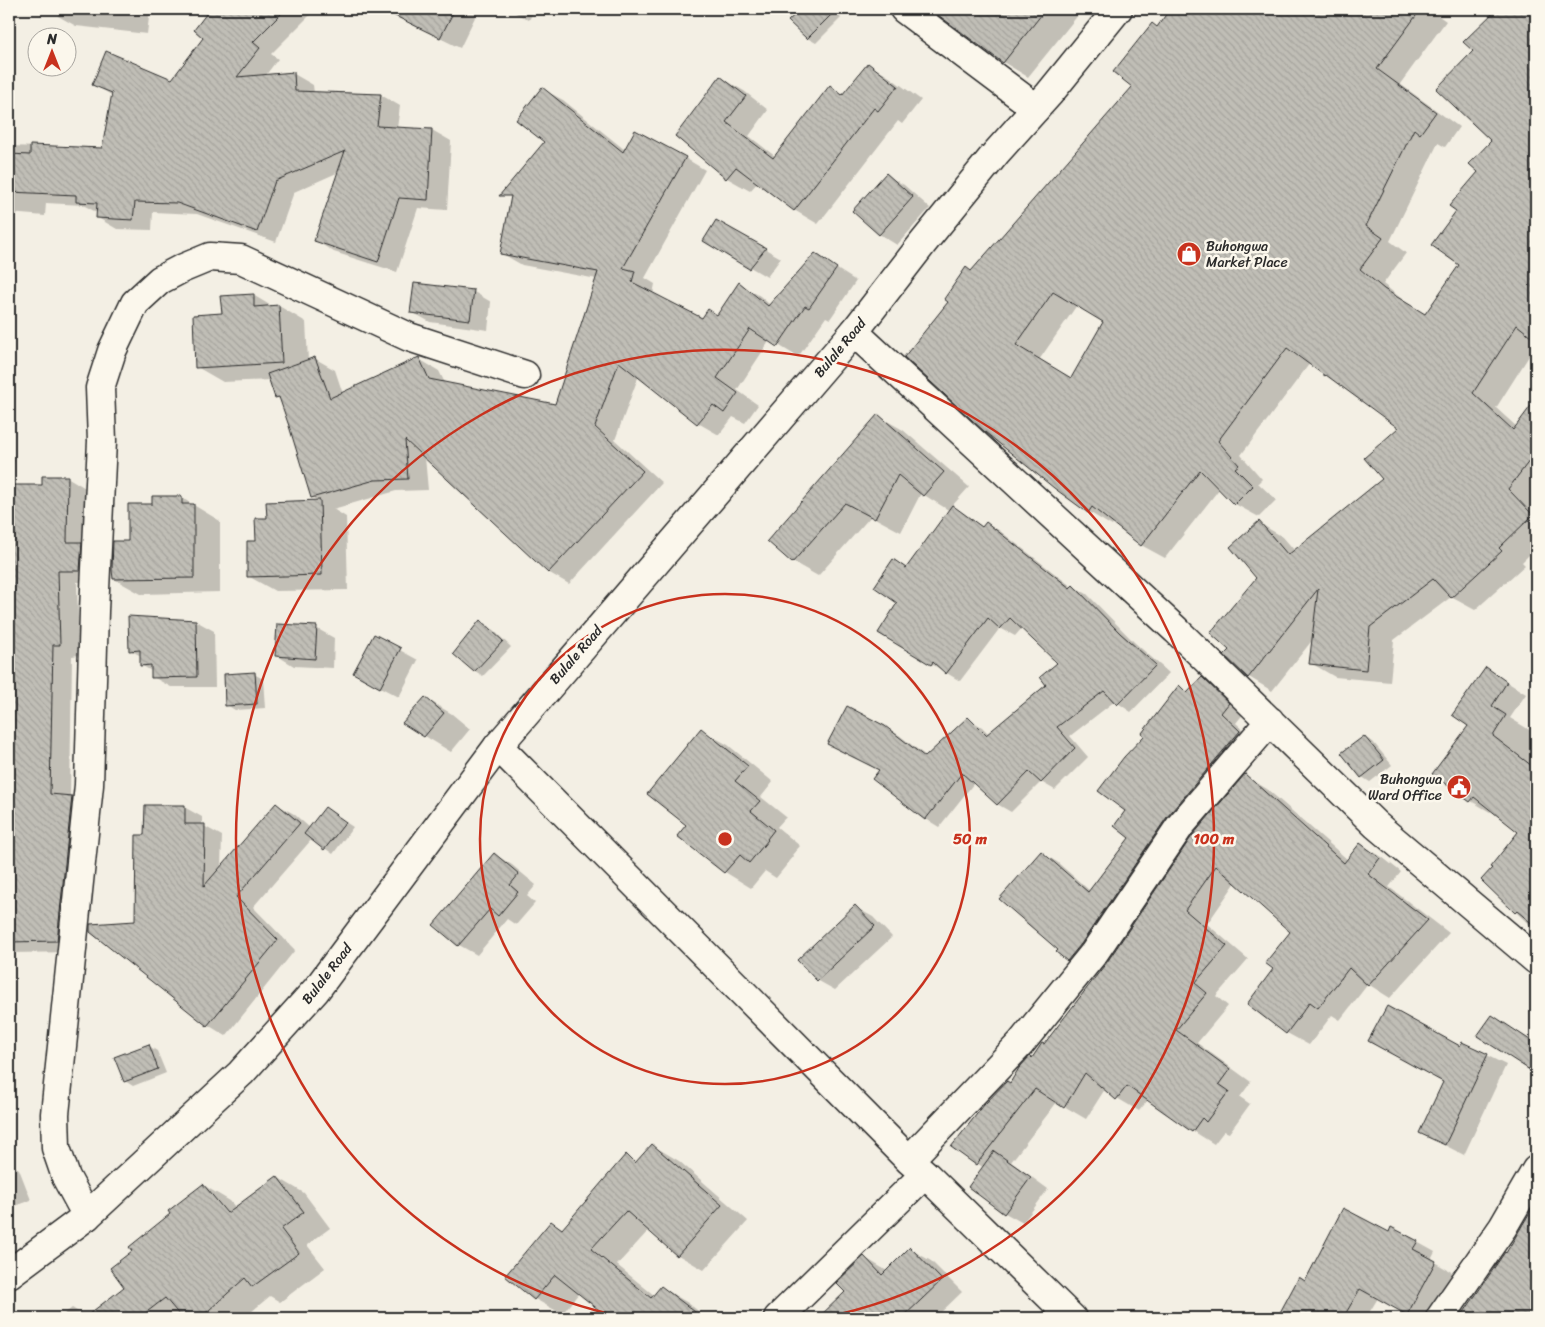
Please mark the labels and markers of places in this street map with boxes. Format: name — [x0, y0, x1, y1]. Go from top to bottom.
place label: Buhongwa Market Place — [1206, 234, 1288, 275]
shop icon: Buhongwa Market Place — [1176, 241, 1202, 267]
place label: Buhongwa Ward Office — [1368, 767, 1442, 808]
public building icon: Buhongwa Ward Office — [1446, 774, 1472, 800]
centre of rings — [716, 830, 734, 848]

